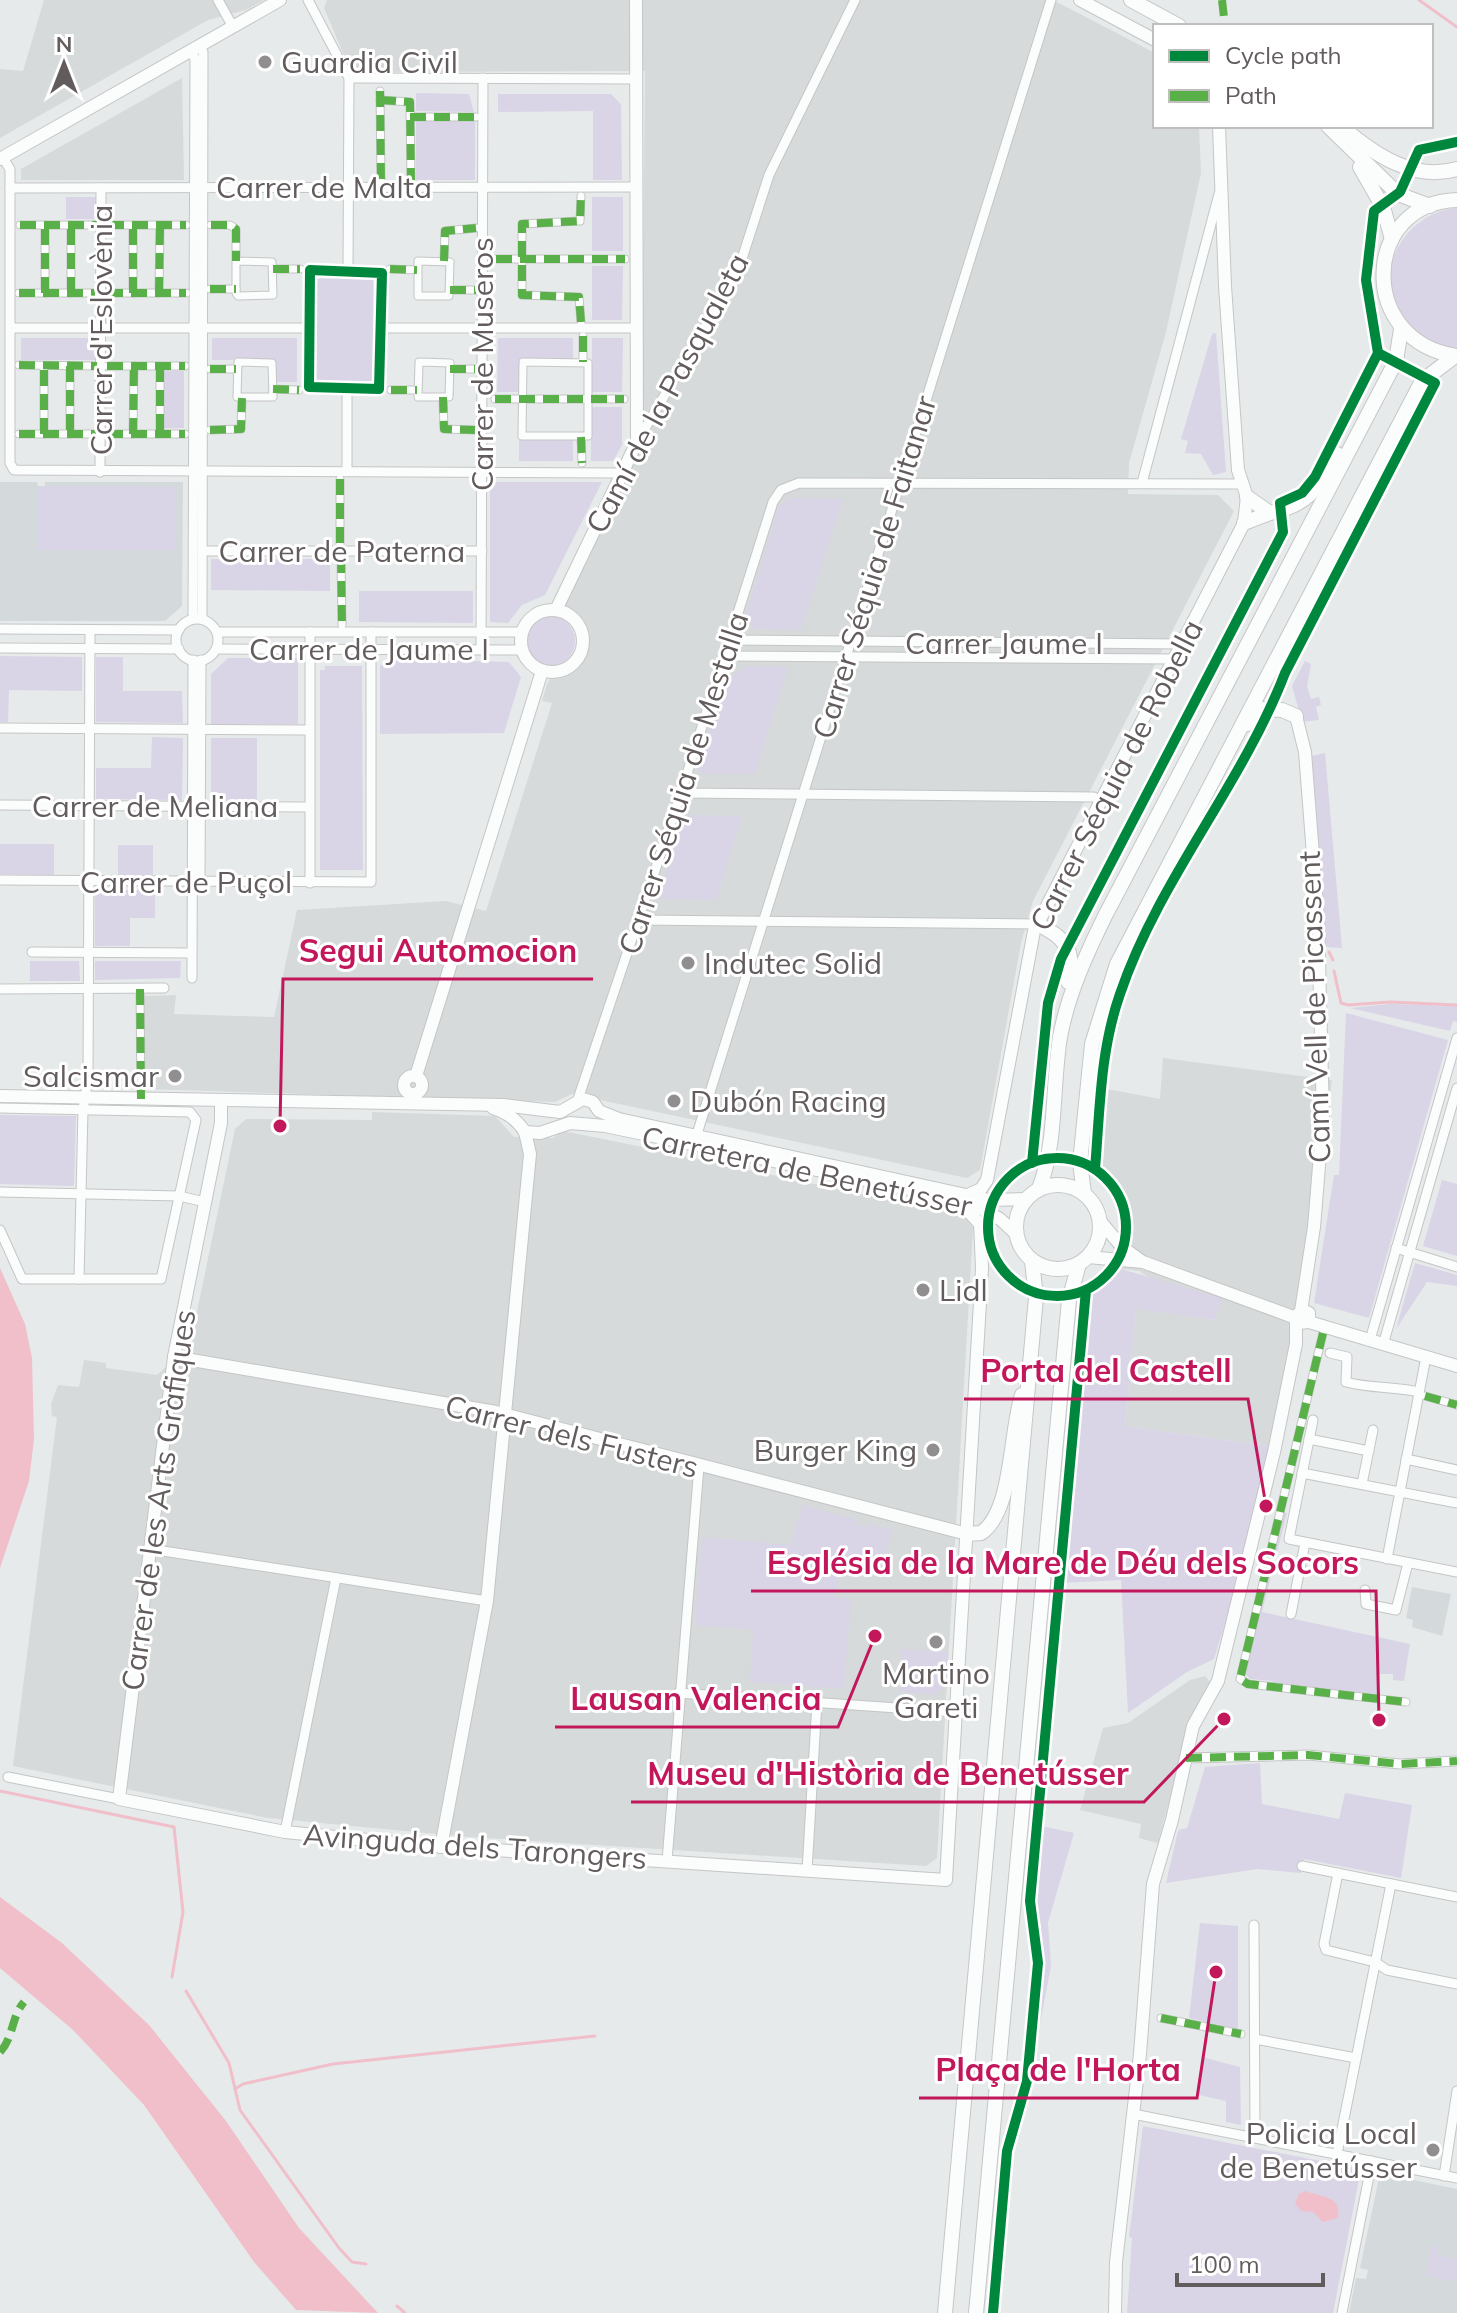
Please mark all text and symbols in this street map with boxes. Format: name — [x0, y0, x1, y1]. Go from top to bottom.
north arrow — [24, 24, 104, 104]
legend — [1153, 24, 1433, 128]
text: N — [56, 30, 72, 58]
text: Cycle path — [1225, 40, 1342, 70]
place label: Guardia Civil — [281, 43, 458, 81]
marker: Guardia Civil — [256, 53, 274, 71]
text: Path — [1225, 80, 1277, 110]
street label: Carrer de Malta — [216, 168, 432, 206]
street label: Carrer d'Eslovènia — [82, 205, 120, 455]
street label: Carrer de Museros — [463, 237, 501, 491]
street label: Camí de la Pasqualeta — [577, 247, 757, 539]
street label: Carrer Séquia de Faitanar — [804, 391, 944, 743]
street label: Carrer de Paterna — [219, 532, 465, 570]
street label: Carrer Séquia de Mestalla — [610, 607, 756, 959]
street label: Carrer Séquia de Robella — [1021, 613, 1211, 937]
street label: Carrer Jaume I — [905, 624, 1103, 662]
street label: Carrer de Jaume I — [249, 630, 489, 668]
street label: Carrer de Meliana — [32, 787, 278, 825]
street label: Camí Vell de Picassent — [1290, 850, 1338, 1164]
street label: Carrer de Puçol — [80, 863, 292, 901]
callout: Segui Automocion — [283, 923, 593, 979]
text: Segui Automocion — [299, 930, 577, 970]
place label: Indutec Solid — [704, 944, 882, 982]
marker: Indutec Solid — [679, 954, 697, 972]
place label: Salcismar — [23, 1057, 159, 1095]
marker: Salcismar — [166, 1067, 184, 1085]
place label: Dubón Racing — [690, 1082, 887, 1120]
marker: Dubón Racing — [665, 1092, 683, 1110]
street label: Carretera de Benetússer — [638, 1117, 976, 1225]
place label: Lidl — [939, 1271, 988, 1309]
marker: Lidl — [914, 1281, 932, 1299]
street label: Carrer de les Arts Gràfiques — [112, 1307, 204, 1693]
callout: Porta del Castell — [964, 1343, 1248, 1399]
text: Porta del Castell — [980, 1350, 1232, 1390]
street label: Carrer dels Fusters — [441, 1386, 703, 1486]
place label: Burger King — [754, 1431, 917, 1469]
marker: Burger King — [924, 1441, 942, 1459]
callout: Església de la Mare de Déu dels Socors — [751, 1535, 1376, 1591]
text: Església de la Mare de Déu dels Socors — [767, 1542, 1359, 1582]
marker: Martino Gareti — [927, 1633, 945, 1651]
place label: Martino Gareti — [882, 1654, 990, 1726]
callout: Lausan Valencia — [555, 1671, 838, 1727]
text: Lausan Valencia — [570, 1678, 822, 1718]
callout: Museu d'Història de Benetússer — [631, 1746, 1144, 1802]
text: Museu d'Història de Benetússer — [647, 1753, 1129, 1793]
street label: Avinguda dels Tarongers — [302, 1815, 648, 1877]
callout: Plaça de l'Horta — [919, 2042, 1197, 2098]
text: Plaça de l'Horta — [935, 2049, 1181, 2089]
place label: Policia Local de Benetússer — [1219, 2114, 1417, 2186]
marker: Policia Local de Benetússer — [1424, 2141, 1442, 2159]
scale bar — [1177, 2237, 1323, 2287]
text: 100 m — [1189, 2249, 1260, 2279]

